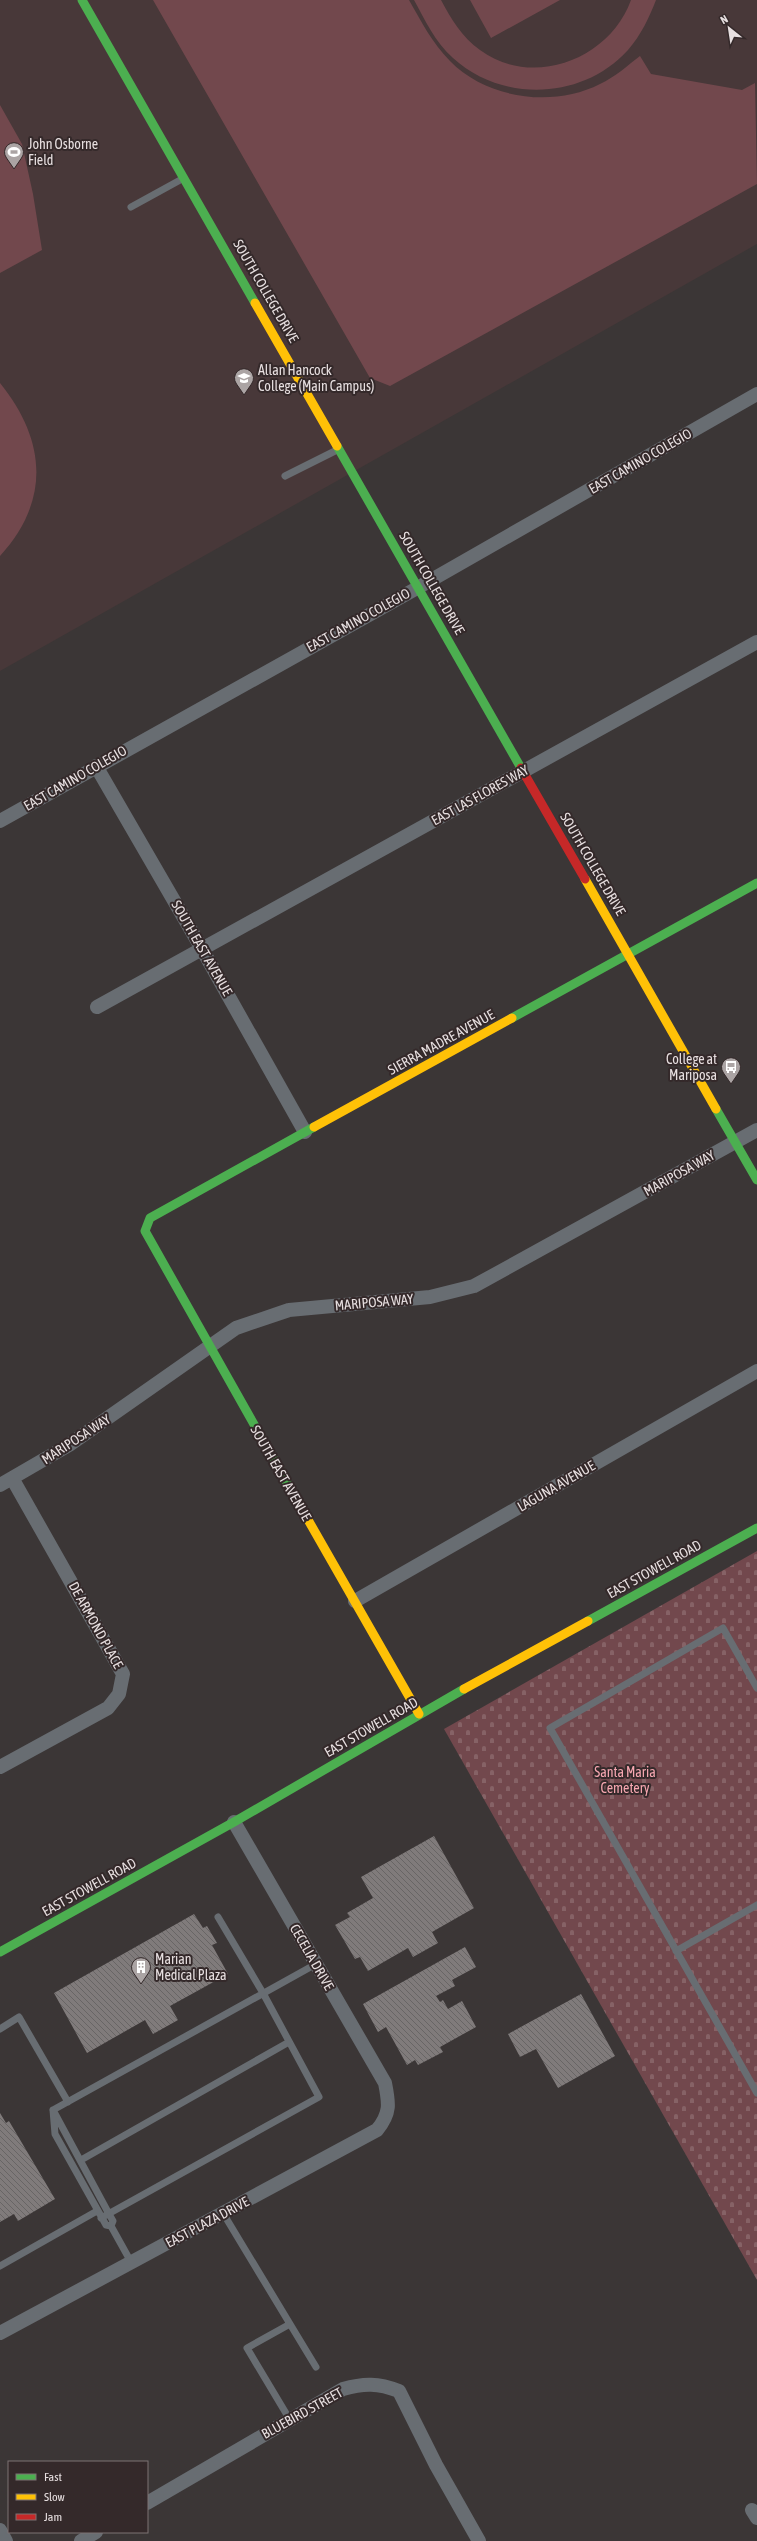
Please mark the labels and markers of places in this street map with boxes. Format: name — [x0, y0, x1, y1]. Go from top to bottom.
place label: John Osborne Field — [28, 136, 98, 168]
sports icon: John Osborne Field — [3, 141, 25, 169]
place label: Allan Hancock College (Main Campus) — [258, 362, 374, 394]
school or university icon: Allan Hancock College (Main Campus) — [233, 367, 255, 395]
place label: College at Mariposa — [666, 1051, 717, 1083]
bus stop icon: College at Mariposa — [720, 1056, 742, 1084]
place label: Marian Medical Plaza — [155, 1951, 226, 1983]
building icon: Marian Medical Plaza — [130, 1956, 152, 1984]

